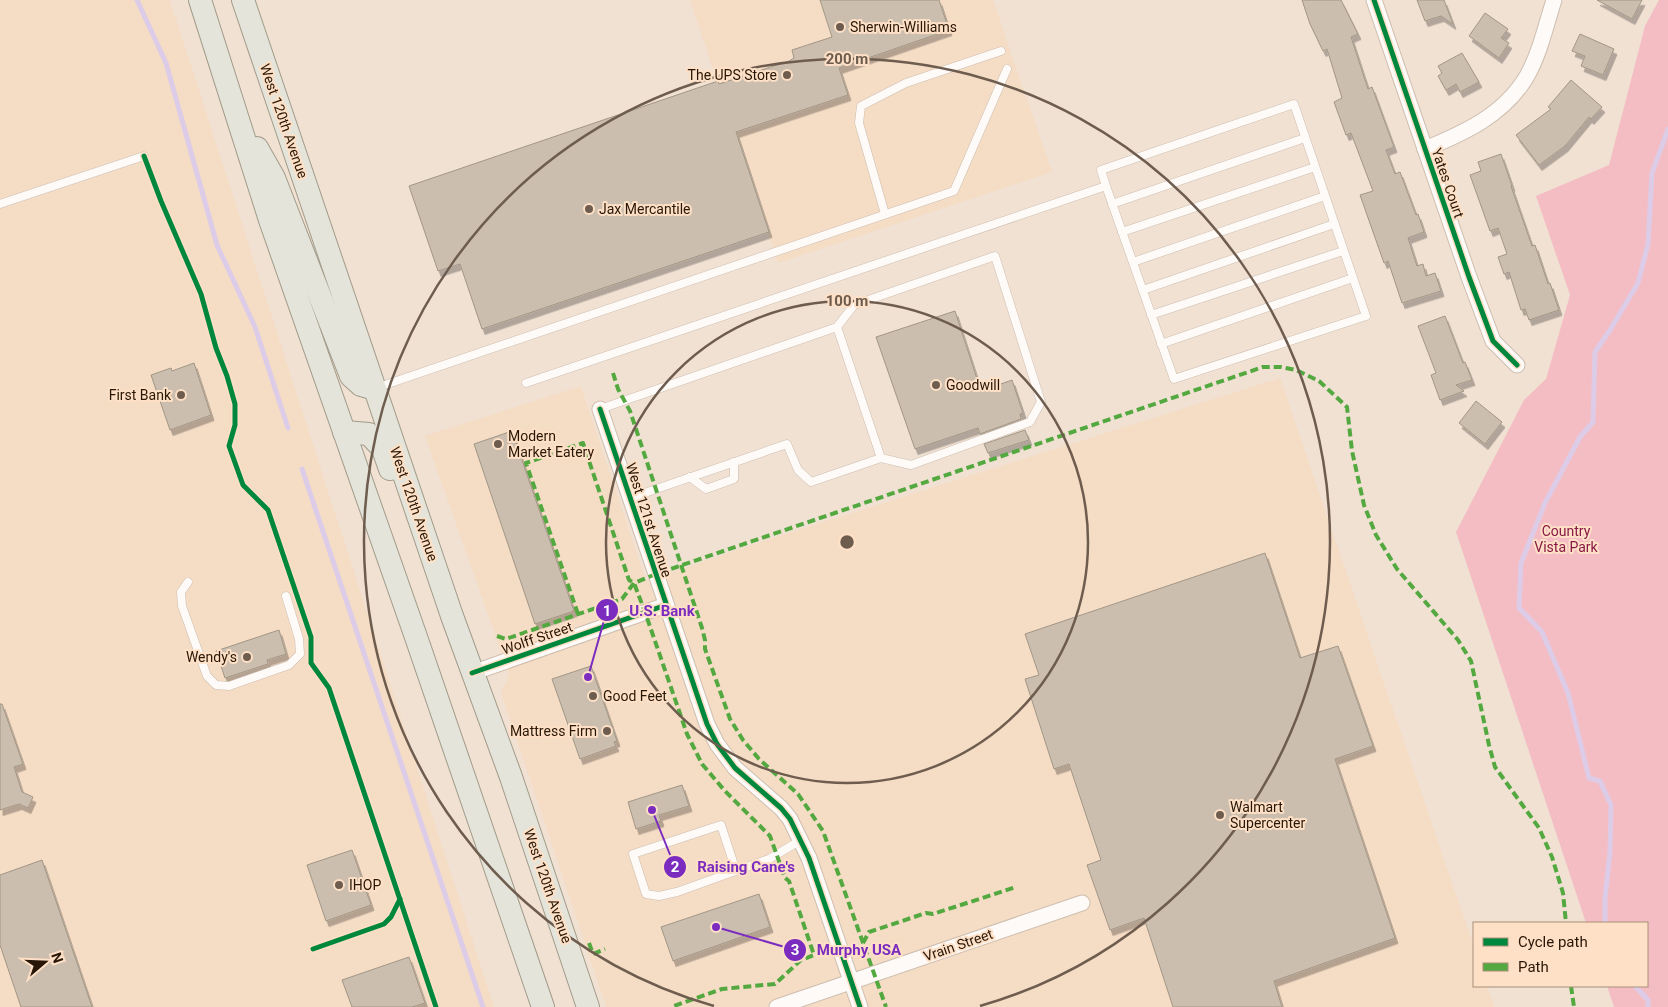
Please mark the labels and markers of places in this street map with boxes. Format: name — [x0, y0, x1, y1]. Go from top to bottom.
place label: Sherwin-Williams — [850, 19, 957, 35]
marker: Sherwin-Williams — [834, 21, 846, 33]
place label: The UPS Store — [688, 67, 777, 83]
marker: The UPS Store — [781, 69, 793, 81]
place label: Jax Mercantile — [599, 201, 691, 217]
marker: Jax Mercantile — [583, 203, 595, 215]
place label: Goodwill — [946, 377, 1000, 393]
marker: Goodwill — [930, 379, 942, 391]
place label: First Bank — [109, 387, 172, 403]
marker: First Bank — [175, 389, 187, 401]
place label: Modern Market Eatery — [508, 428, 594, 460]
marker: Modern Market Eatery — [492, 438, 504, 450]
centre of rings — [838, 533, 856, 551]
callout: U.S. Bank — [595, 595, 705, 625]
place label: Wendy's — [186, 649, 237, 665]
marker: Wendy's — [241, 651, 253, 663]
place label: Good Feet — [603, 688, 667, 704]
marker: Good Feet — [587, 690, 599, 702]
place label: Mattress Firm — [510, 723, 597, 739]
marker: Mattress Firm — [601, 725, 613, 737]
place label: Walmart Supercenter — [1230, 799, 1305, 831]
marker: Walmart Supercenter — [1214, 809, 1226, 821]
callout: Raising Cane's — [662, 852, 805, 882]
place label: IHOP — [349, 877, 381, 893]
marker: IHOP — [333, 879, 345, 891]
callout: Murphy USA — [782, 935, 912, 965]

